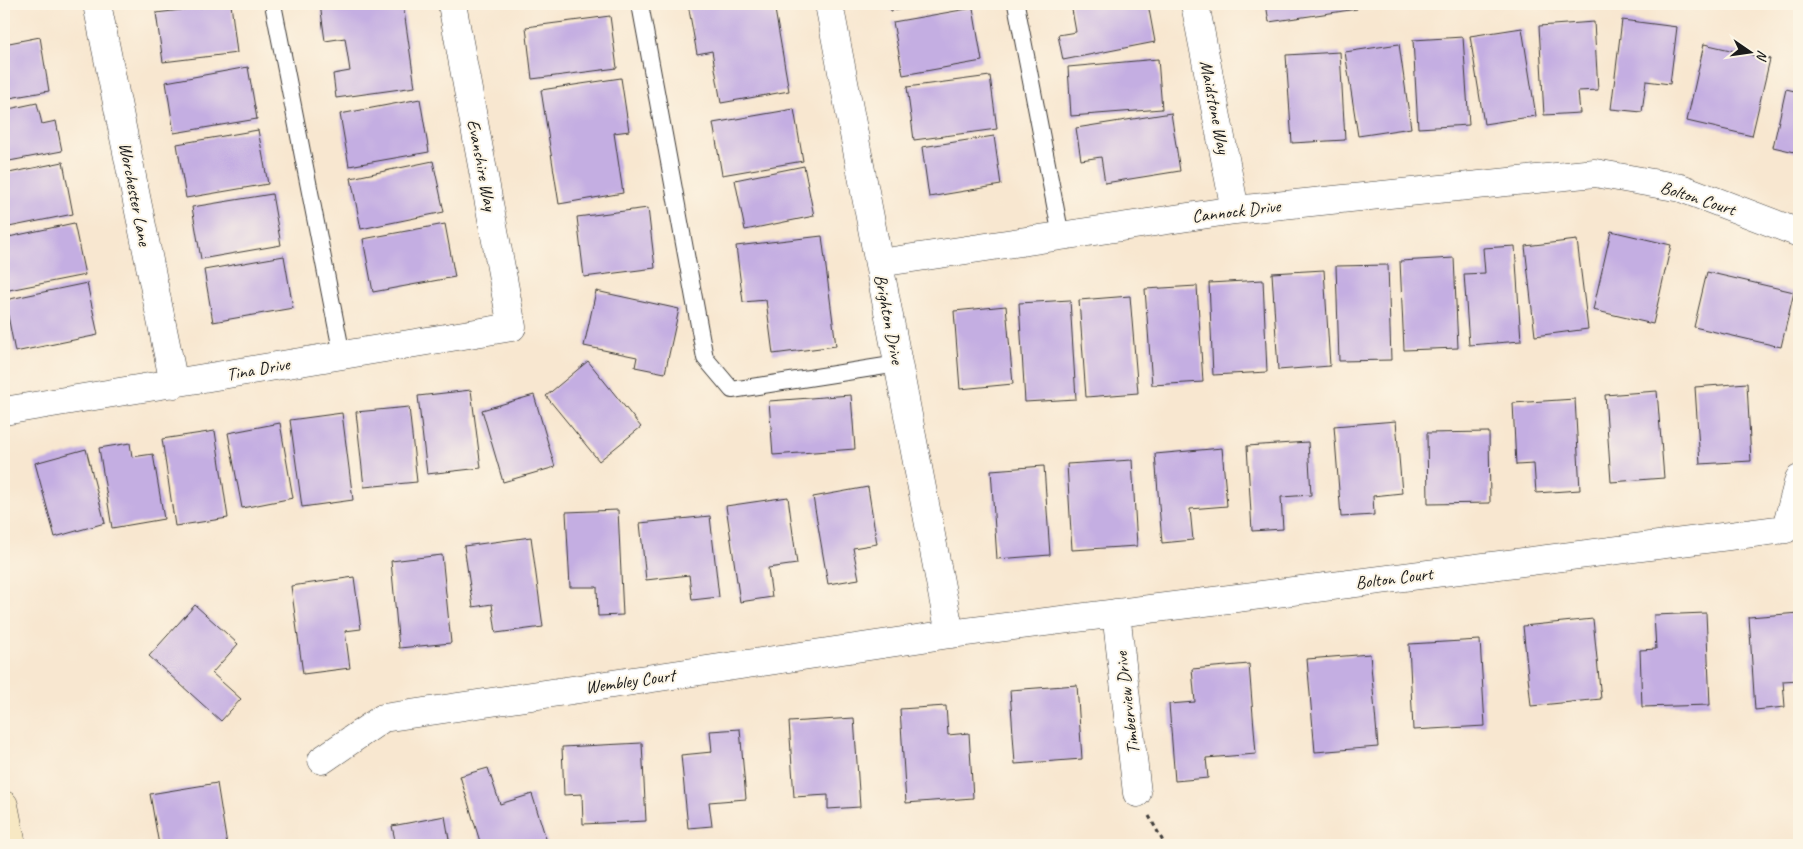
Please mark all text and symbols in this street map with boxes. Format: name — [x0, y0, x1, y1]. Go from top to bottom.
north arrow — [1726, 28, 1776, 78]
text: N — [1752, 49, 1771, 63]
street label: Maidstone Way — [1195, 59, 1235, 157]
street label: Evanshire Way — [462, 117, 502, 214]
street label: Worchester Lane — [114, 141, 156, 248]
street label: Bolton Court — [1658, 176, 1740, 221]
street label: Cannock Drive — [1191, 195, 1282, 227]
street label: Brighton Drive — [870, 272, 909, 367]
street label: Tina Drive — [225, 352, 292, 385]
street label: Bolton Court — [1354, 562, 1436, 594]
street label: Timberview Drive — [1110, 650, 1144, 755]
street label: Wembley Court — [584, 663, 679, 698]

